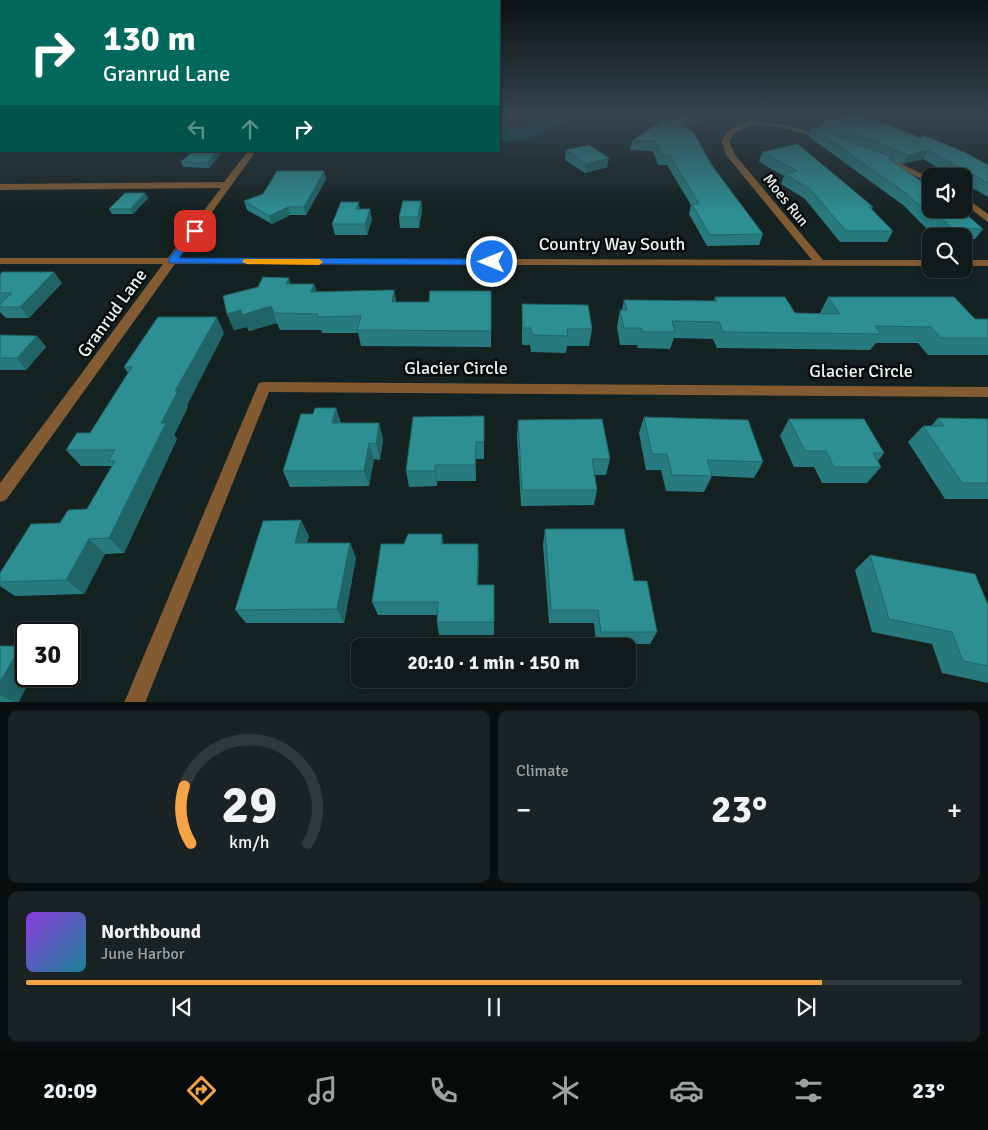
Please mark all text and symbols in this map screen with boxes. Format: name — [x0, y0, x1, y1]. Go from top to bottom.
text: 130 m — [103, 17, 196, 60]
icon: right — [20, 20, 85, 85]
text: Granrud Lane — [103, 60, 230, 87]
icon: left — [183, 115, 211, 143]
icon: ahead — [236, 115, 264, 143]
icon: right — [289, 115, 317, 143]
map controls — [922, 168, 972, 278]
button: sound — [922, 168, 972, 218]
street label: Moes Run — [759, 170, 813, 230]
pin — [174, 210, 216, 252]
icon: arrive — [181, 217, 209, 245]
button: search — [922, 228, 972, 278]
street label: Country Way South — [539, 233, 685, 255]
position arrow — [465, 235, 517, 287]
street label: Granrud Lane — [72, 264, 152, 362]
street label: Glacier Circle — [404, 357, 508, 379]
street label: Glacier Circle — [809, 360, 913, 382]
speed limit sign: 30 — [15, 622, 80, 687]
text: 20:10 · 1 min · 150 m — [407, 651, 580, 675]
text: Climate — [516, 761, 569, 781]
text: 29 — [221, 773, 277, 837]
text: 23° — [711, 786, 767, 833]
text: − — [516, 793, 531, 827]
text: + — [947, 793, 962, 827]
text: km/h — [229, 831, 269, 853]
text: Northbound — [101, 920, 201, 944]
text: June Harbor — [101, 944, 185, 964]
icon: previous — [168, 993, 196, 1021]
icon: pause — [480, 993, 508, 1021]
icon: next — [792, 993, 820, 1021]
icon: directions — [184, 1073, 219, 1108]
icon: music — [305, 1073, 340, 1108]
icon: phone — [426, 1073, 461, 1108]
icon: climate — [548, 1073, 583, 1108]
icon: car — [669, 1073, 704, 1108]
icon: filters — [791, 1073, 826, 1108]
text: 20:09 — [43, 1077, 97, 1104]
text: 23° — [912, 1077, 945, 1104]

